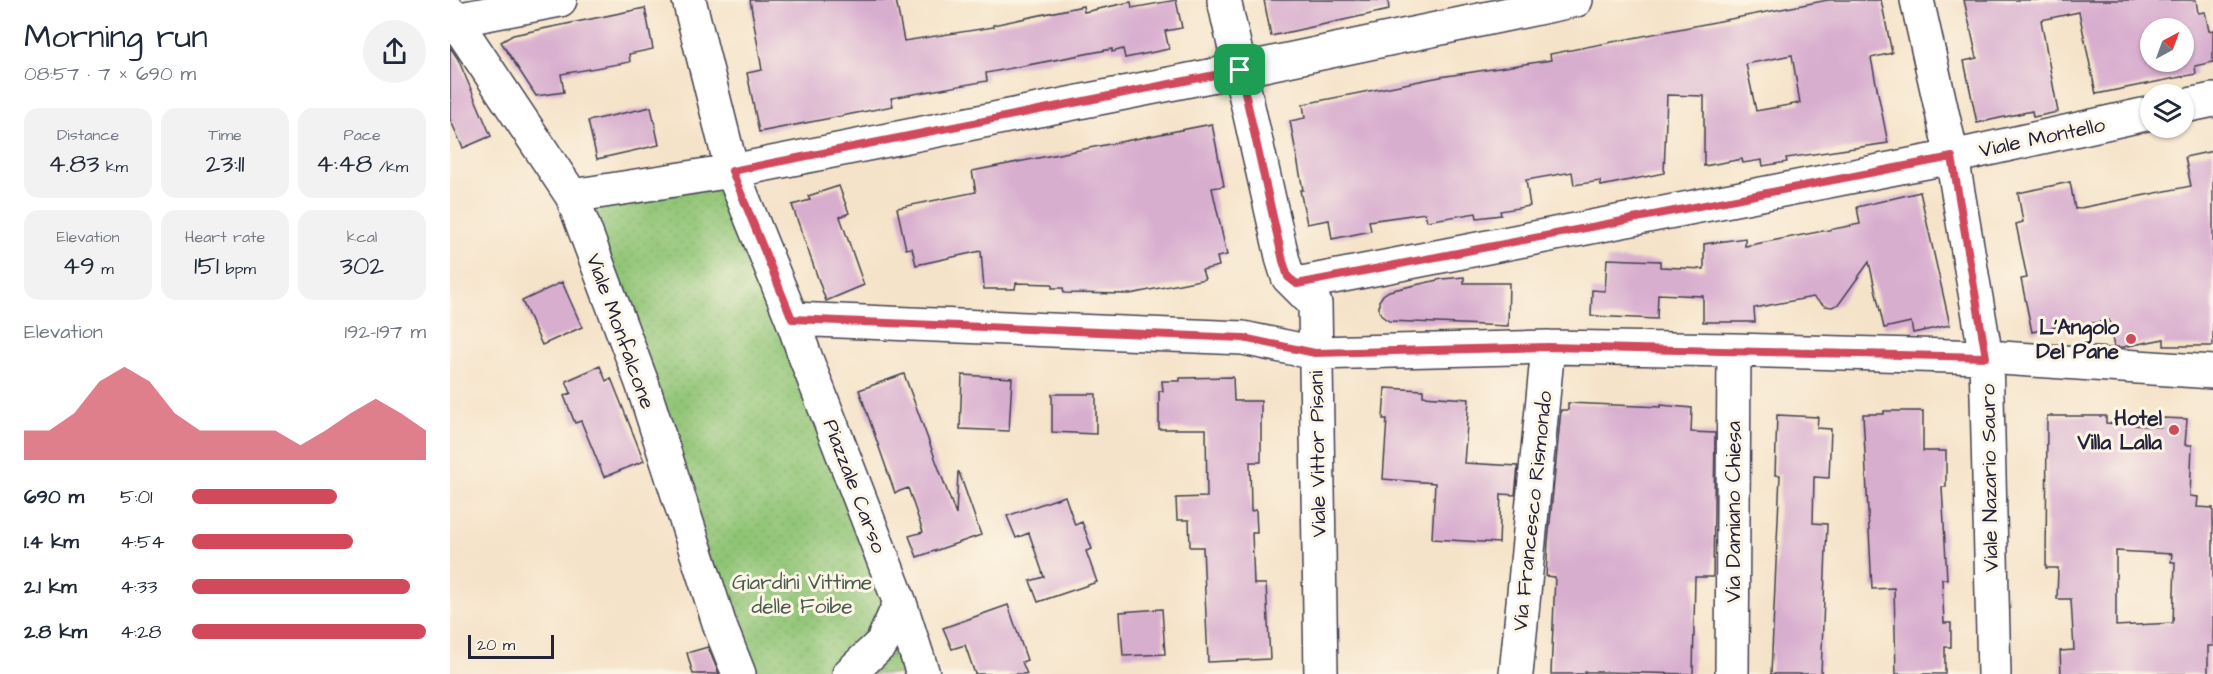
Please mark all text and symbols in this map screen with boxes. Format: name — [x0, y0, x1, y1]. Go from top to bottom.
text: Morning run — [24, 14, 208, 60]
north arrow — [2140, 18, 2194, 72]
map controls — [2140, 18, 2194, 138]
button: share — [363, 20, 426, 83]
pin — [1214, 44, 1265, 95]
icon: arrive — [1223, 53, 1256, 86]
text: 08:57 · 7 × 690 m — [24, 60, 196, 88]
button: layers — [2140, 84, 2194, 138]
street label: Viale Montello — [1976, 110, 2108, 165]
text: Distance — [57, 124, 119, 146]
text: Time — [208, 124, 242, 146]
text: Pace — [343, 124, 381, 146]
text: 4.83 — [48, 146, 99, 182]
text: 23:11 — [205, 146, 245, 182]
text: 4:48 — [316, 146, 372, 182]
text: km — [99, 156, 128, 178]
text: /km — [372, 156, 408, 178]
text: Elevation — [57, 226, 119, 248]
text: Heart rate — [185, 226, 265, 248]
text: kcal — [347, 226, 377, 248]
text: 49 — [62, 248, 95, 284]
text: 151 — [194, 248, 219, 284]
text: 302 — [340, 248, 384, 284]
street label: Viale Monfalcone — [579, 250, 662, 413]
text: m — [95, 258, 114, 280]
text: bpm — [219, 258, 256, 280]
place label: L'Angolo Del Pane — [2036, 313, 2120, 366]
text: Elevation — [24, 318, 103, 346]
text: 192–197 m — [345, 318, 426, 346]
marker: L'Angolo Del Pane — [2124, 332, 2138, 346]
street label: Viale Vittor Pisani — [1302, 370, 1333, 538]
street label: Viale Nazario Sauro — [1973, 383, 2006, 572]
street label: Via Francesco Rismondo — [1505, 389, 1560, 633]
place label: Hotel Villa Lalla — [2076, 404, 2163, 457]
street label: Piazzale Carso — [816, 415, 893, 558]
street label: Via Damiano Chiesa — [1719, 421, 1748, 603]
marker: Hotel Villa Lalla — [2167, 423, 2181, 437]
text: 690 m — [24, 483, 84, 511]
text: 5:01 — [120, 483, 153, 511]
text: 1.4 km — [24, 528, 79, 556]
text: 4:54 — [120, 528, 165, 556]
park label: Giardini Vittime delle Foibe — [732, 568, 872, 621]
text: 2.1 km — [24, 573, 77, 601]
text: 4:33 — [120, 573, 157, 601]
text: 2.8 km — [24, 618, 87, 646]
text: 4:28 — [120, 618, 161, 646]
scale bar — [468, 632, 554, 660]
text: 20 m — [477, 634, 515, 656]

